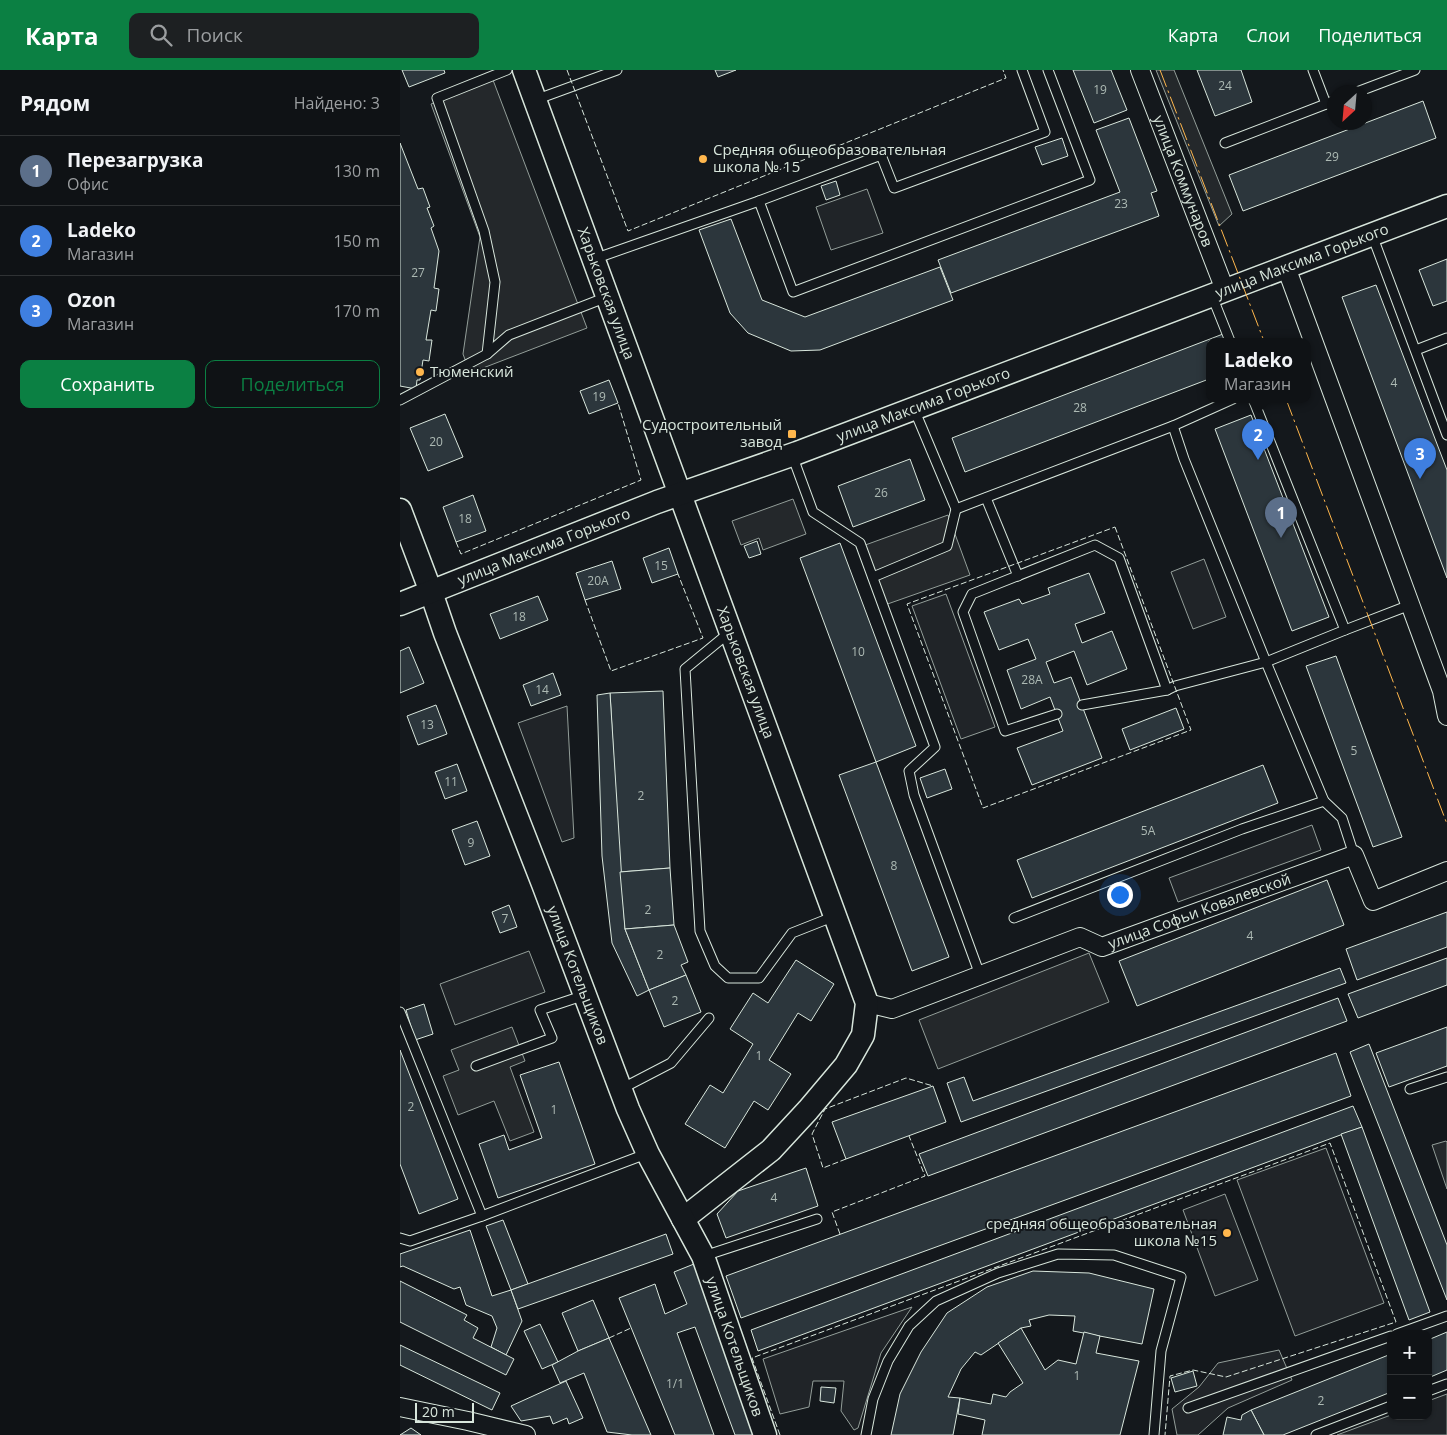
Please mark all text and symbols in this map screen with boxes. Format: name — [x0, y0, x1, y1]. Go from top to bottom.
search box — [129, 13, 479, 58]
text: Карта — [25, 19, 99, 52]
icon: search — [147, 21, 175, 49]
text: Поиск — [187, 22, 243, 48]
text: Карта — [1168, 23, 1218, 47]
text: Слои — [1246, 23, 1290, 47]
text: Поделиться — [1318, 23, 1422, 47]
house number: 24 — [1218, 77, 1232, 94]
house number: 19 — [1093, 81, 1107, 98]
north arrow — [1327, 85, 1372, 130]
text: Рядом — [20, 89, 90, 117]
text: Найдено: 3 — [294, 92, 380, 114]
street label: улица Коммунаров — [1149, 112, 1218, 249]
place label: Средняя общеобразовательная школа № 15 — [713, 139, 946, 176]
text: Перезагрузка — [67, 147, 203, 173]
house number: 29 — [1325, 148, 1339, 165]
marker: Средняя общеобразовательная школа № 15 — [697, 153, 709, 165]
text: 1 — [31, 160, 41, 182]
text: 130 m — [334, 160, 380, 182]
text: Офис — [67, 173, 109, 195]
house number: 23 — [1114, 195, 1128, 212]
text: Ladeko — [67, 217, 136, 243]
street label: улица Максима Горького — [1212, 218, 1391, 302]
street label: Харьковская улица — [574, 224, 640, 362]
text: 2 — [31, 230, 41, 252]
text: 150 m — [334, 230, 380, 252]
text: Магазин — [67, 243, 134, 265]
house number: 27 — [411, 264, 425, 281]
text: Ozon — [67, 287, 116, 313]
text: 3 — [31, 300, 41, 322]
text: 170 m — [334, 300, 380, 322]
text: Магазин — [67, 313, 134, 335]
popup — [1206, 338, 1311, 403]
text: Ladeko — [1224, 347, 1293, 373]
button: Сохранить — [20, 360, 195, 408]
button: Поделиться — [205, 360, 380, 408]
place label: Тюменский — [430, 361, 514, 381]
street label: улица Максима Горького — [833, 362, 1013, 446]
marker: Тюменский — [414, 366, 426, 378]
text: Магазин — [1224, 373, 1291, 395]
house number: 4 — [1391, 374, 1398, 391]
house number: 19 — [592, 388, 606, 405]
house number: 28 — [1073, 399, 1087, 416]
place label: Судостроительный завод — [642, 414, 782, 451]
pin: 2 — [1242, 419, 1274, 460]
marker: Судостроительный завод — [786, 428, 798, 440]
house number: 20 — [429, 433, 443, 450]
pin: 3 — [1404, 438, 1436, 479]
house number: 26 — [874, 484, 888, 501]
pin: 1 — [1265, 497, 1297, 538]
street label: улица Максима Горького — [454, 503, 633, 589]
house number: 18 — [458, 510, 472, 527]
house number: 15 — [654, 557, 668, 574]
house number: 20А — [587, 572, 609, 589]
street label: Харьковская улица — [713, 603, 780, 741]
house number: 18 — [512, 608, 526, 625]
house number: 10 — [851, 643, 865, 660]
house number: 28А — [1021, 671, 1043, 688]
house number: 14 — [535, 681, 549, 698]
house number: 13 — [420, 716, 434, 733]
house number: 5 — [1351, 742, 1358, 759]
house number: 11 — [444, 773, 458, 790]
house number: 2 — [638, 787, 645, 804]
house number: 5А — [1141, 822, 1156, 839]
house number: 9 — [468, 834, 475, 851]
house number: 8 — [891, 857, 898, 874]
street label: улица Софьи Ковалевской — [1105, 868, 1293, 953]
your location — [1107, 882, 1133, 908]
house number: 2 — [645, 901, 652, 918]
street label: улица Котельщиков — [543, 903, 614, 1047]
house number: 7 — [502, 910, 509, 927]
house number: 4 — [1247, 927, 1254, 944]
house number: 2 — [657, 946, 664, 963]
house number: 2 — [672, 992, 679, 1009]
house number: 1 — [756, 1047, 762, 1064]
house number: 2 — [408, 1098, 415, 1115]
house number: 1 — [551, 1101, 557, 1118]
house number: 4 — [771, 1189, 778, 1206]
place label: средняя общеобразовательная школа №15 — [986, 1213, 1217, 1250]
marker: средняя общеобразовательная школа №15 — [1221, 1227, 1233, 1239]
street label: улица Котельщиков — [702, 1274, 769, 1419]
map controls — [1387, 1330, 1432, 1420]
button: + — [1387, 1330, 1432, 1375]
house number: 1 — [1074, 1367, 1080, 1384]
house number: 1/1 — [666, 1375, 684, 1392]
button: − — [1387, 1375, 1432, 1420]
house number: 2 — [1318, 1392, 1325, 1409]
scale bar — [415, 1400, 474, 1423]
text: 20 m — [422, 1402, 455, 1421]

